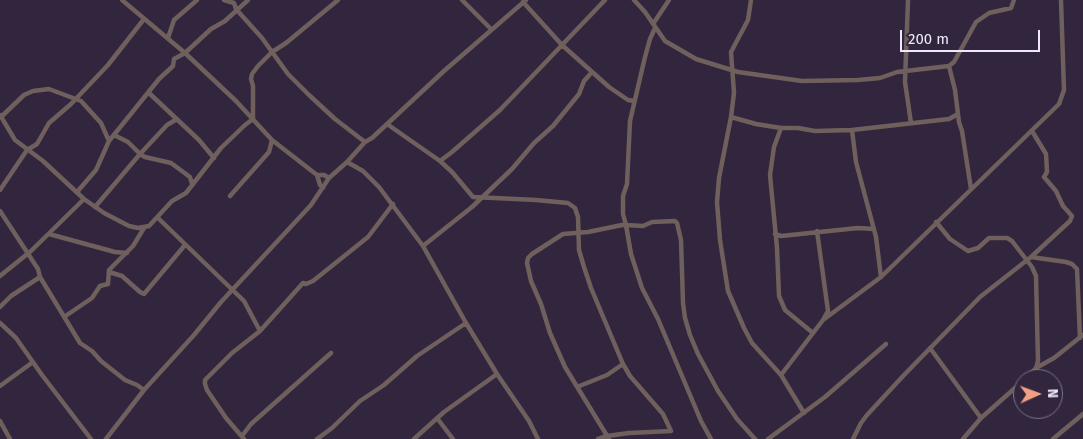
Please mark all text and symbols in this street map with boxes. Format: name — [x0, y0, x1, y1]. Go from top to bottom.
scale bar — [903, 20, 1043, 52]
text: 200 m — [908, 30, 949, 48]
north arrow — [1013, 369, 1063, 419]
text: N — [1044, 389, 1061, 398]

